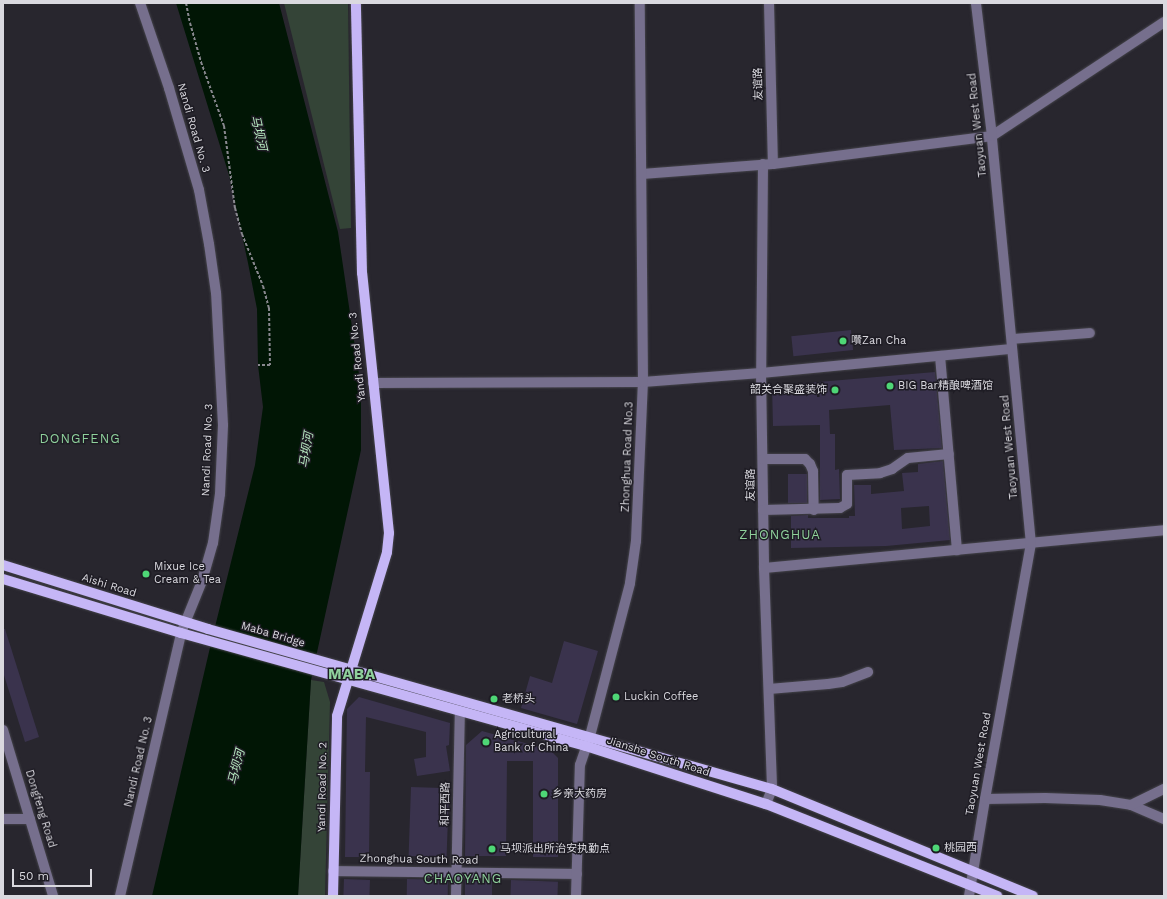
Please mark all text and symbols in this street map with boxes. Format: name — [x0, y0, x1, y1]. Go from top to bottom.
street label: 友谊路 — [752, 67, 766, 101]
street label: Taoyuan West Road — [966, 72, 990, 178]
street label: Nandi Road No. 3 — [174, 82, 212, 174]
water label: 马坝河 — [247, 114, 269, 152]
street label: Yandi Road No. 3 — [347, 312, 369, 402]
place label: 囋Zan Cha — [851, 334, 906, 348]
marker: 囋Zan Cha — [838, 336, 848, 346]
place label: BIG Bar精酿啤酒馆 — [898, 379, 993, 393]
marker: BIG Bar精酿啤酒馆 — [885, 381, 895, 391]
place label: 韶关合聚盛装饰 — [750, 383, 827, 397]
marker: 韶关合聚盛装饰 — [830, 385, 840, 395]
street label: Taoyuan West Road — [999, 394, 1021, 500]
street label: Zhonghua Road No.3 — [619, 401, 637, 513]
street label: Nandi Road No. 3 — [200, 403, 216, 497]
district label: DONGFENG — [39, 431, 121, 447]
water label: 马坝河 — [297, 431, 317, 469]
street label: 友谊路 — [744, 469, 758, 501]
district label: ZHONGHUA — [739, 527, 821, 543]
place label: Mixue Ice Cream & Tea — [154, 561, 221, 587]
marker: Mixue Ice Cream & Tea — [141, 569, 151, 579]
street label: Aishi Road — [80, 571, 138, 601]
street label: Maba Bridge — [239, 620, 307, 650]
district label: MABA — [328, 666, 376, 684]
place label: Luckin Coffee — [624, 690, 698, 704]
place label: 老桥头 — [502, 692, 535, 706]
marker: Luckin Coffee — [611, 692, 621, 702]
marker: 老桥头 — [489, 694, 499, 704]
street label: Taoyuan West Road — [963, 711, 995, 817]
street label: Nandi Road No. 3 — [122, 715, 156, 809]
place label: Agricultural Bank of China — [494, 729, 569, 755]
street label: Jianshe South Road — [605, 734, 711, 780]
marker: Agricultural Bank of China — [481, 737, 491, 747]
street label: Yandi Road No. 2 — [316, 742, 330, 832]
water label: 马坝河 — [226, 748, 248, 786]
street label: Dongfeng Road — [22, 768, 58, 850]
street label: 和平西路 — [439, 782, 453, 826]
place label: 乡亲大药房 — [552, 787, 607, 801]
marker: 乡亲大药房 — [539, 789, 549, 799]
place label: 桃园西 — [944, 841, 977, 855]
place label: 马坝派出所治安执勤点 — [500, 842, 610, 856]
marker: 桃园西 — [931, 843, 941, 853]
marker: 马坝派出所治安执勤点 — [487, 844, 497, 854]
street label: Zhonghua South Road — [359, 852, 479, 868]
scale bar — [14, 861, 94, 887]
text: 50 m — [19, 869, 49, 883]
district label: CHAOYANG — [424, 871, 502, 887]

